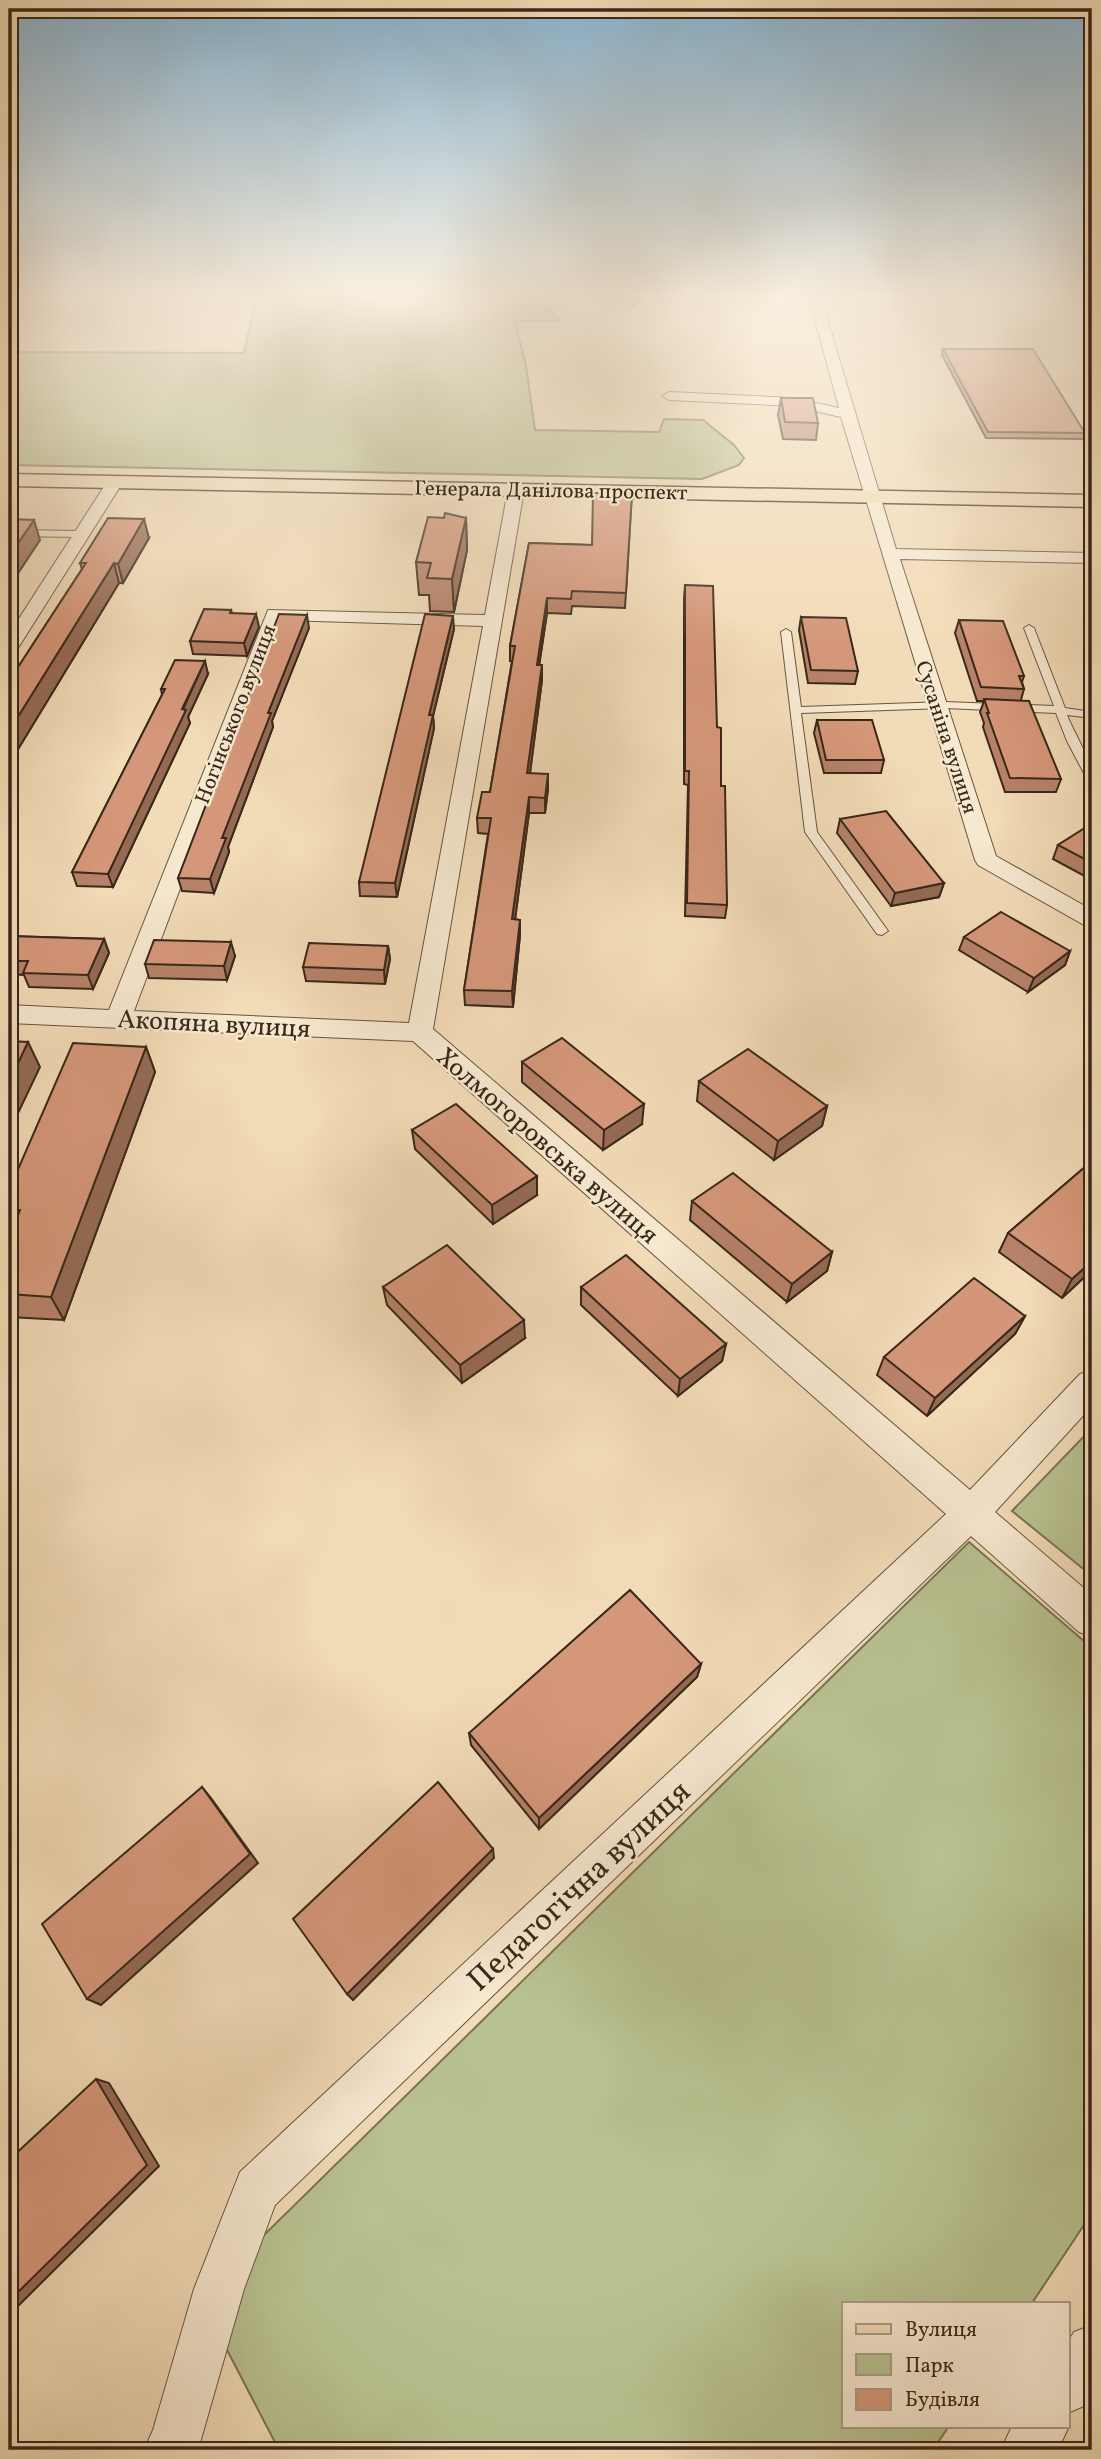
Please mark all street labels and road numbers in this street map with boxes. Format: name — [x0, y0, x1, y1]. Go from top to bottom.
street label: Генерала Данілова проспект — [414, 475, 688, 508]
street label: Ногінського вулиця — [189, 621, 284, 808]
street label: Сусаніна вулиця — [907, 657, 984, 818]
street label: Акопяна вулиця — [116, 1002, 311, 1048]
street label: Холмогоровська вулиця — [428, 1040, 666, 1253]
street label: Педагогічна вулиця — [458, 1772, 702, 2003]

